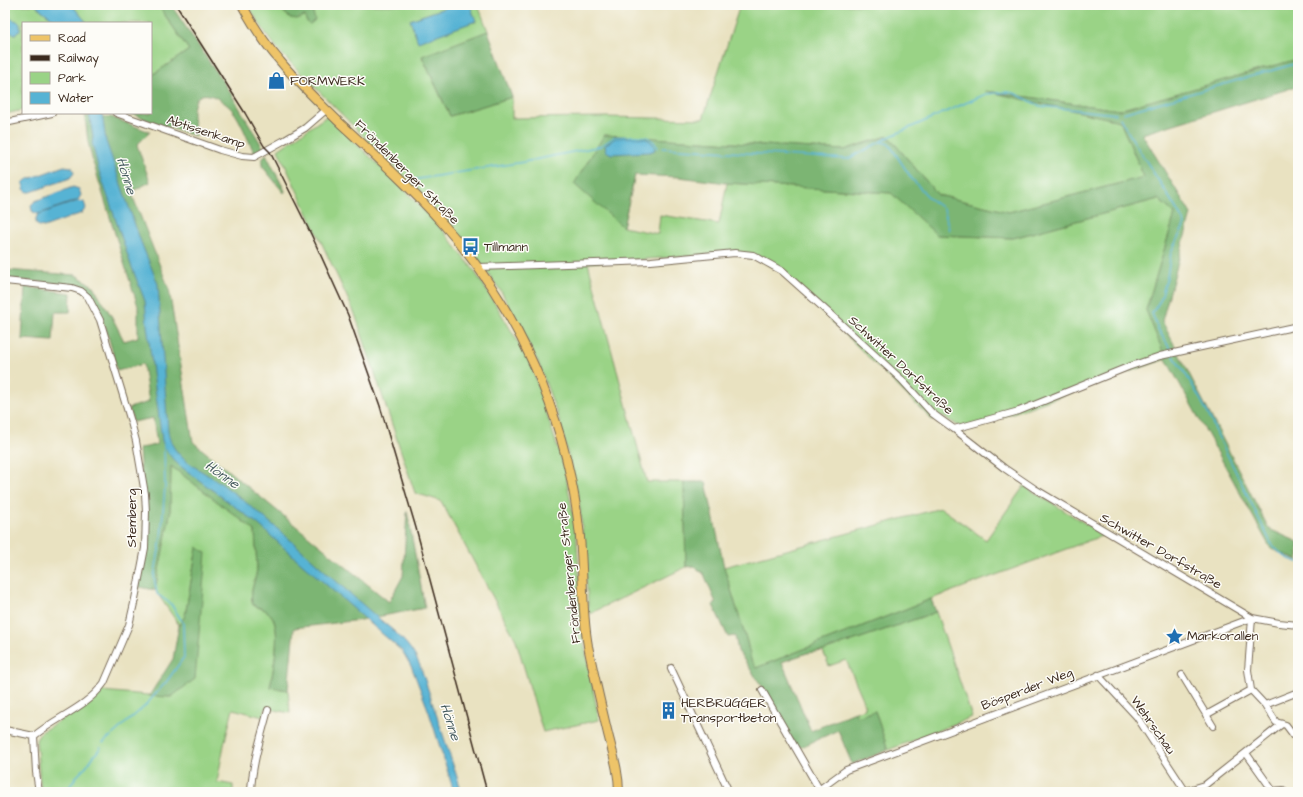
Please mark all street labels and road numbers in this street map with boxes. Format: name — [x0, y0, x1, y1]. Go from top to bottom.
street label: Abtissenkamp — [165, 111, 247, 153]
street label: Fröndenberger Straße — [350, 116, 463, 229]
street label: Schwitter Dorfstraße — [844, 311, 958, 419]
street label: Stemberg — [123, 488, 142, 547]
street label: Fröndenberger Straße — [553, 502, 586, 644]
street label: Schwitter Dorfstraße — [1097, 509, 1225, 593]
street label: Bösperder Weg — [979, 663, 1076, 716]
street label: Wehrschau — [1126, 692, 1180, 758]

